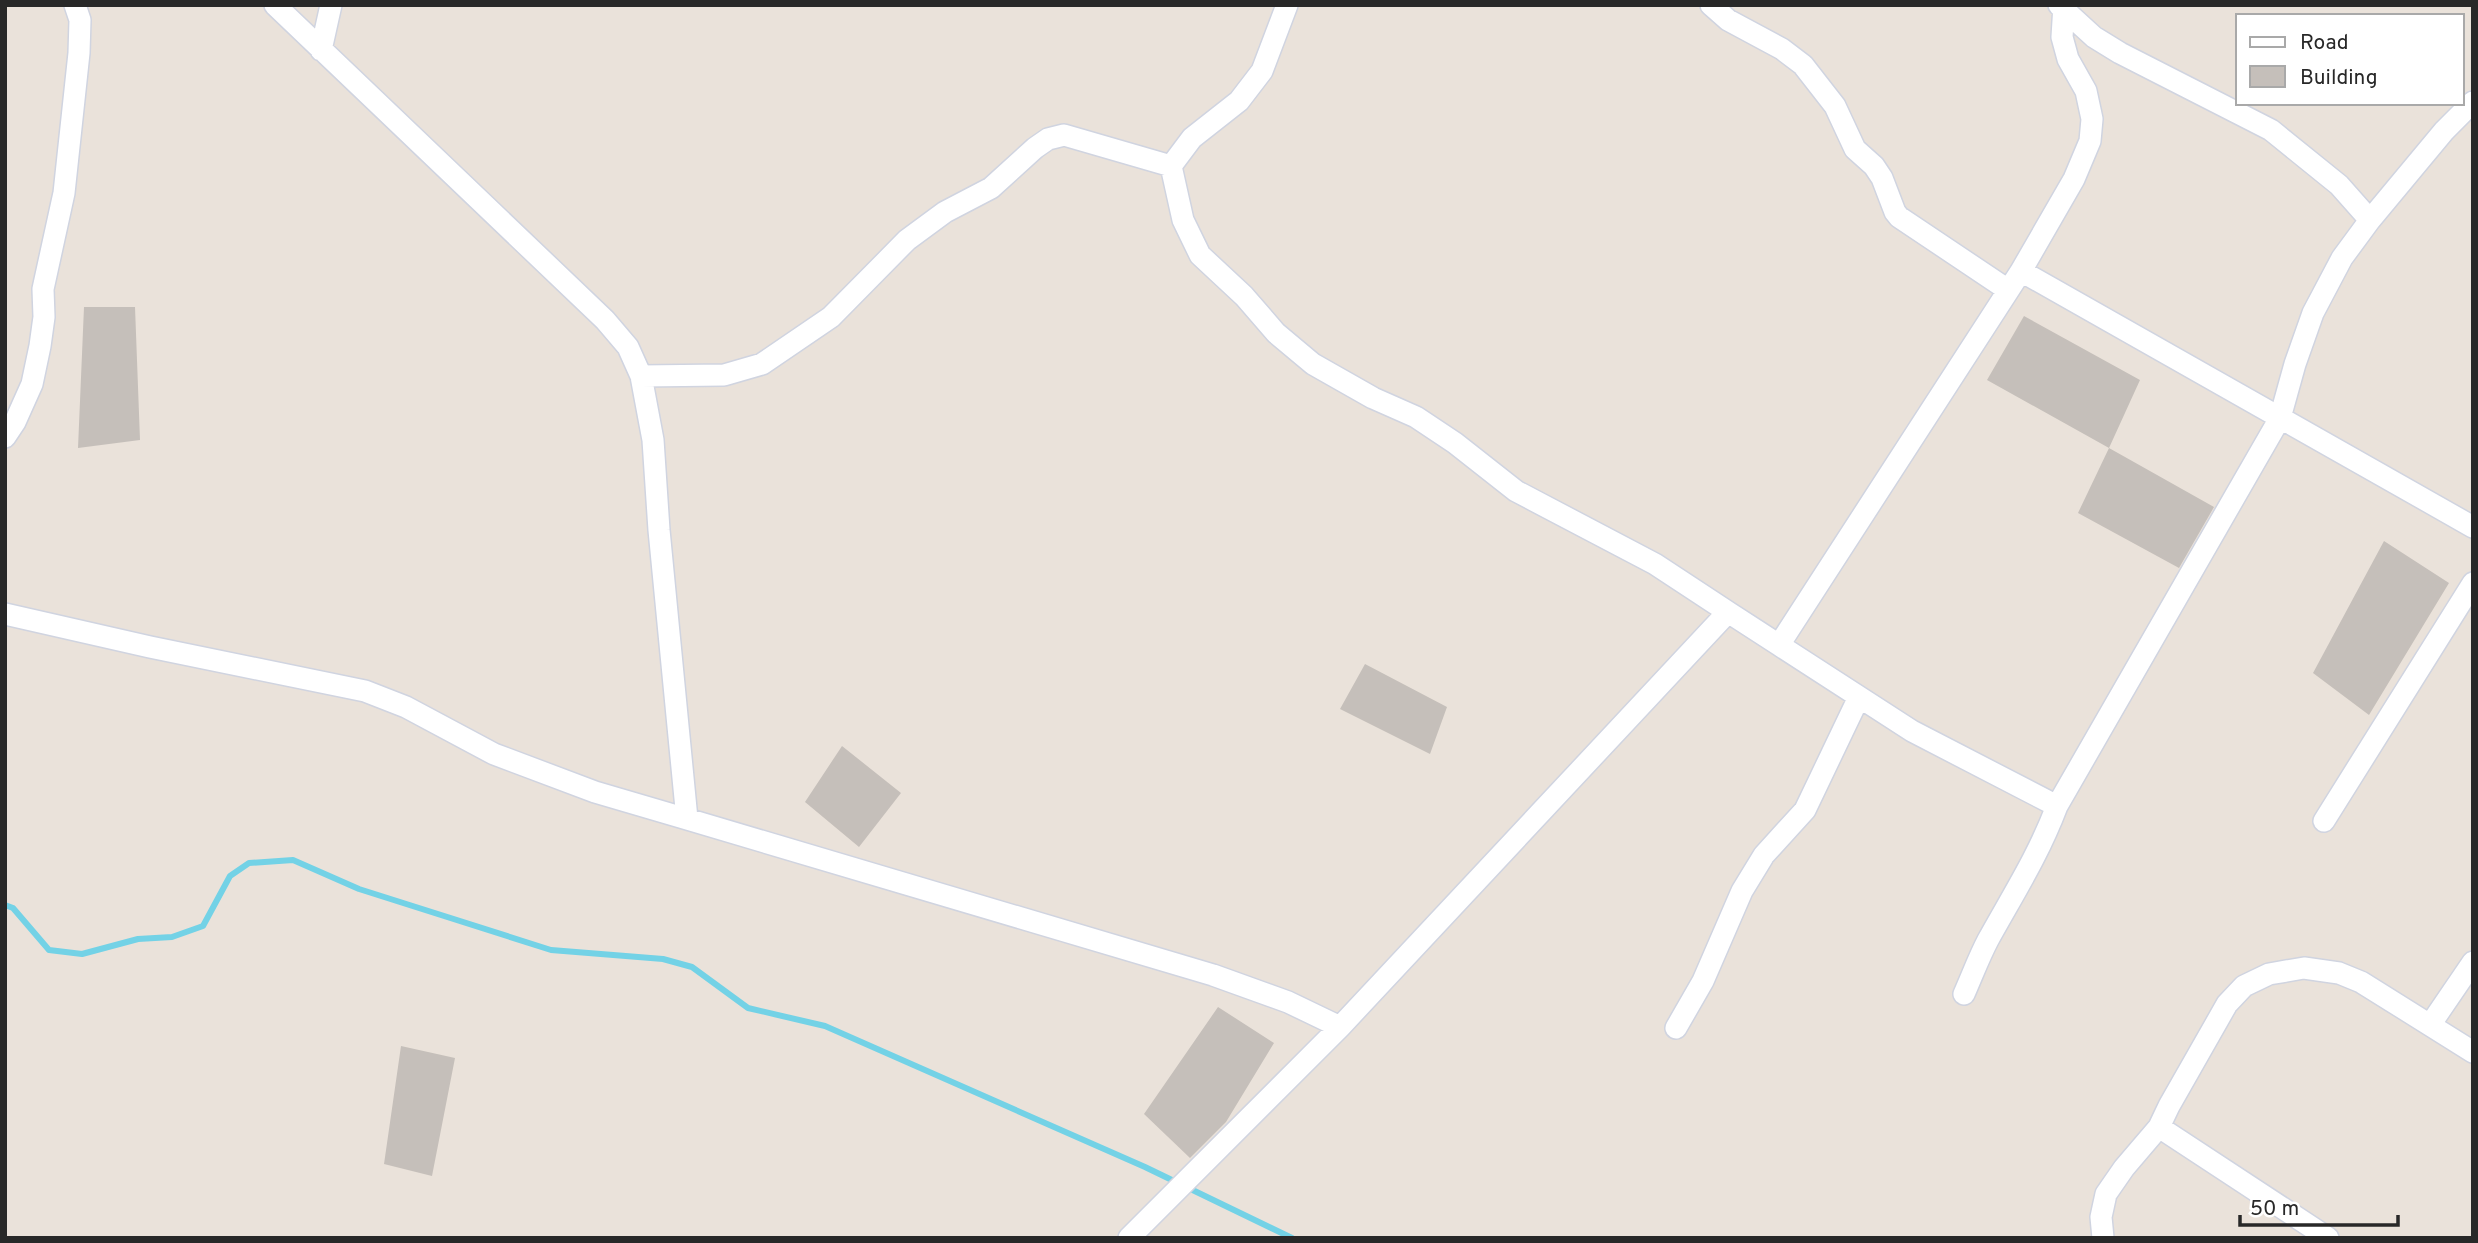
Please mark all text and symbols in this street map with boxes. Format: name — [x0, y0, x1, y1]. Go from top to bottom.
legend — [2236, 14, 2464, 105]
text: Road — [2300, 30, 2349, 57]
text: Building — [2300, 65, 2378, 92]
scale bar — [2240, 1184, 2398, 1228]
text: 50 m — [2250, 1196, 2299, 1223]

